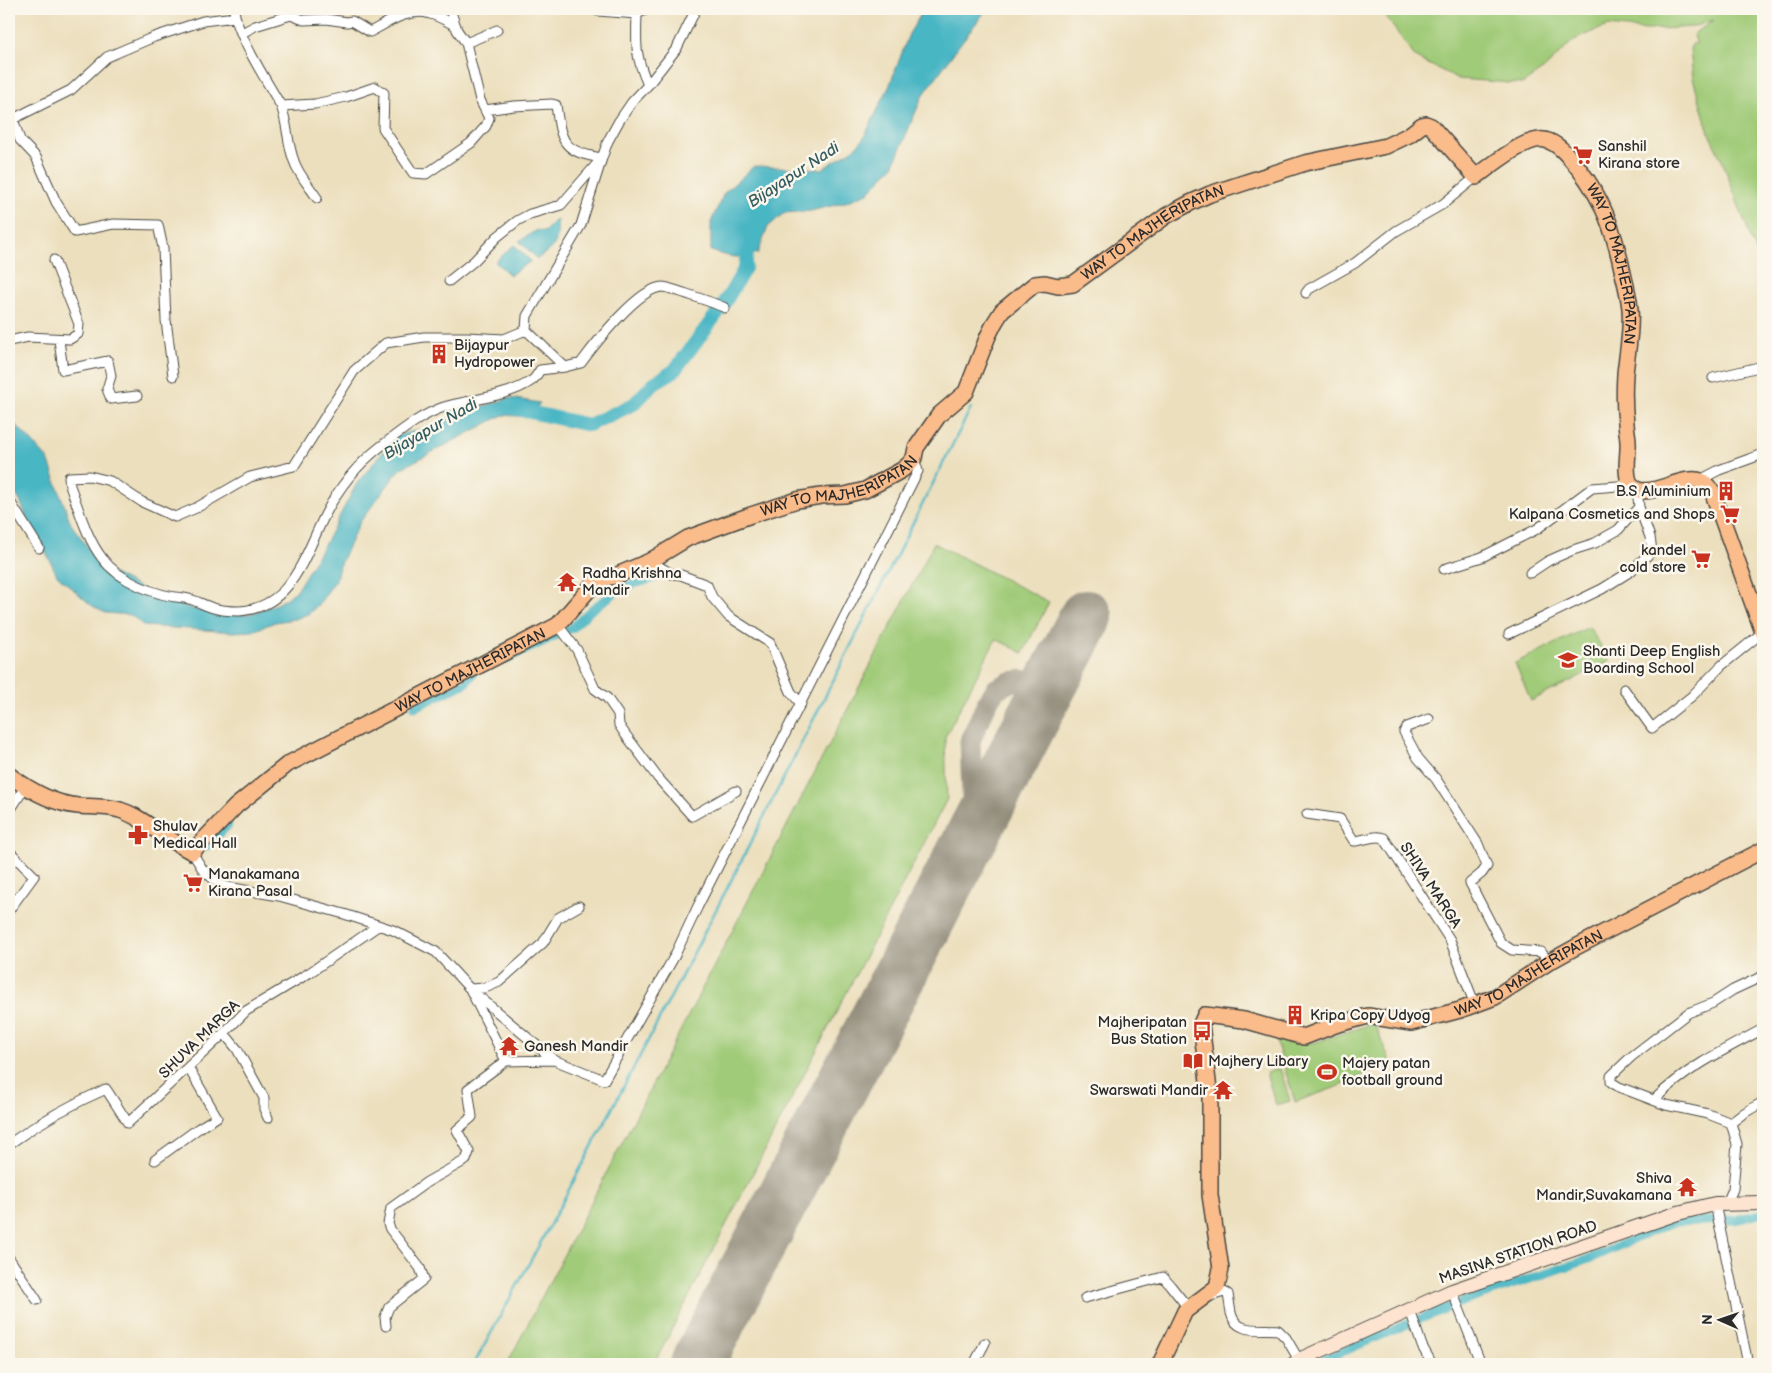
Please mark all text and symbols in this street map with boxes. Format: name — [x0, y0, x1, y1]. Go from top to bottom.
place label: Sanshil Kirana store — [1598, 137, 1680, 173]
water label: Bijayapur Nadi — [745, 138, 844, 212]
supermarket icon: Sanshil Kirana store — [1572, 144, 1594, 166]
street label: WAY TO MAJHERIPATAN — [1582, 180, 1640, 345]
street label: WAY TO MAJHERIPATAN — [1078, 181, 1227, 285]
place label: Bijaypur Hydropower — [454, 336, 536, 372]
building icon: Bijaypur Hydropower — [428, 343, 450, 365]
water label: Bijayapur Nadi — [381, 394, 482, 464]
street label: WAY TO MAJHERIPATAN — [758, 452, 922, 521]
building icon: B.S Aluminium — [1715, 480, 1737, 502]
place label: B.S Aluminium — [1616, 482, 1711, 501]
supermarket icon: Kalpana Cosmetics and Shops — [1719, 503, 1741, 525]
place label: Kalpana Cosmetics and Shops — [1509, 505, 1716, 524]
place label: kandel cold store — [1620, 541, 1686, 577]
supermarket icon: kandel cold store — [1690, 548, 1712, 570]
place label: Radha Krishna Mandir — [582, 564, 682, 600]
temple icon: Radha Krishna Mandir — [556, 571, 578, 593]
street label: WAY TO MAJHERIPATAN — [392, 624, 549, 717]
place label: Shanti Deep English Boarding School — [1583, 642, 1720, 678]
school or university icon: Shanti Deep English Boarding School — [1557, 649, 1579, 671]
place label: Shulav Medical Hall — [153, 817, 237, 853]
pharmacy icon: Shulav Medical Hall — [127, 824, 149, 846]
street label: SHIVA MARGA — [1396, 839, 1466, 933]
place label: Manakamana Kirana Pasal — [208, 865, 300, 901]
supermarket icon: Manakamana Kirana Pasal — [182, 872, 204, 894]
street label: WAY TO MAJHERIPATAN — [1452, 926, 1606, 1021]
street label: SHUVA MARGA — [155, 995, 244, 1083]
building icon: Kripa Copy Udyog — [1284, 1004, 1306, 1026]
place label: Kripa Copy Udyog — [1310, 1006, 1431, 1025]
place label: Majheripatan Bus Station — [1098, 1013, 1187, 1049]
bus stop icon: Majheripatan Bus Station — [1191, 1020, 1213, 1042]
temple icon: Ganesh Mandir — [498, 1035, 520, 1057]
place label: Ganesh Mandir — [524, 1037, 629, 1056]
library icon: Majhery Libary — [1182, 1050, 1204, 1072]
place label: Majhery Libary — [1208, 1052, 1308, 1071]
place label: Majery patan football ground — [1342, 1054, 1443, 1090]
sports icon: Majery patan football ground — [1316, 1061, 1338, 1083]
temple icon: Swarswati Mandir — [1212, 1079, 1234, 1101]
place label: Swarswati Mandir — [1090, 1081, 1209, 1100]
place label: Shiva Mandir,Suvakamana — [1536, 1169, 1672, 1205]
temple icon: Shiva Mandir,Suvakamana — [1676, 1176, 1698, 1198]
street label: MASINA STATION ROAD — [1437, 1216, 1600, 1288]
north arrow — [1694, 1296, 1744, 1346]
text: N — [1699, 1314, 1716, 1325]

